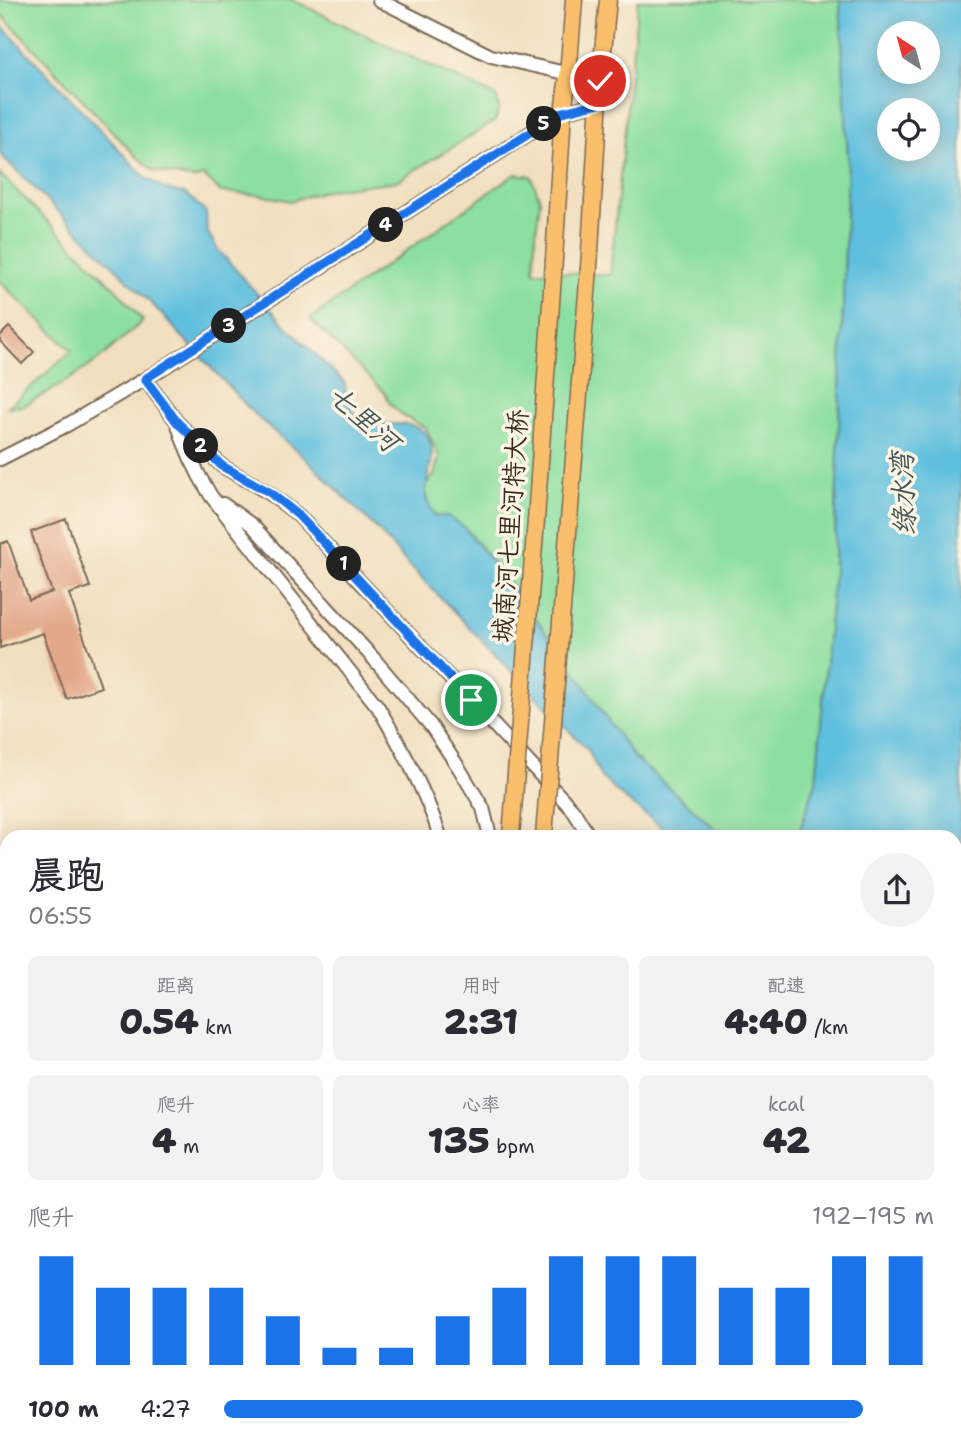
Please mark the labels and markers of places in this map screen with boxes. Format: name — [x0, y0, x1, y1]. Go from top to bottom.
pin — [570, 51, 630, 111]
pin: 5 — [526, 106, 562, 142]
pin: 4 — [368, 208, 404, 243]
pin: 3 — [212, 308, 246, 344]
pin: 2 — [184, 428, 218, 464]
pin: 1 — [326, 546, 362, 582]
pin — [441, 670, 501, 730]

